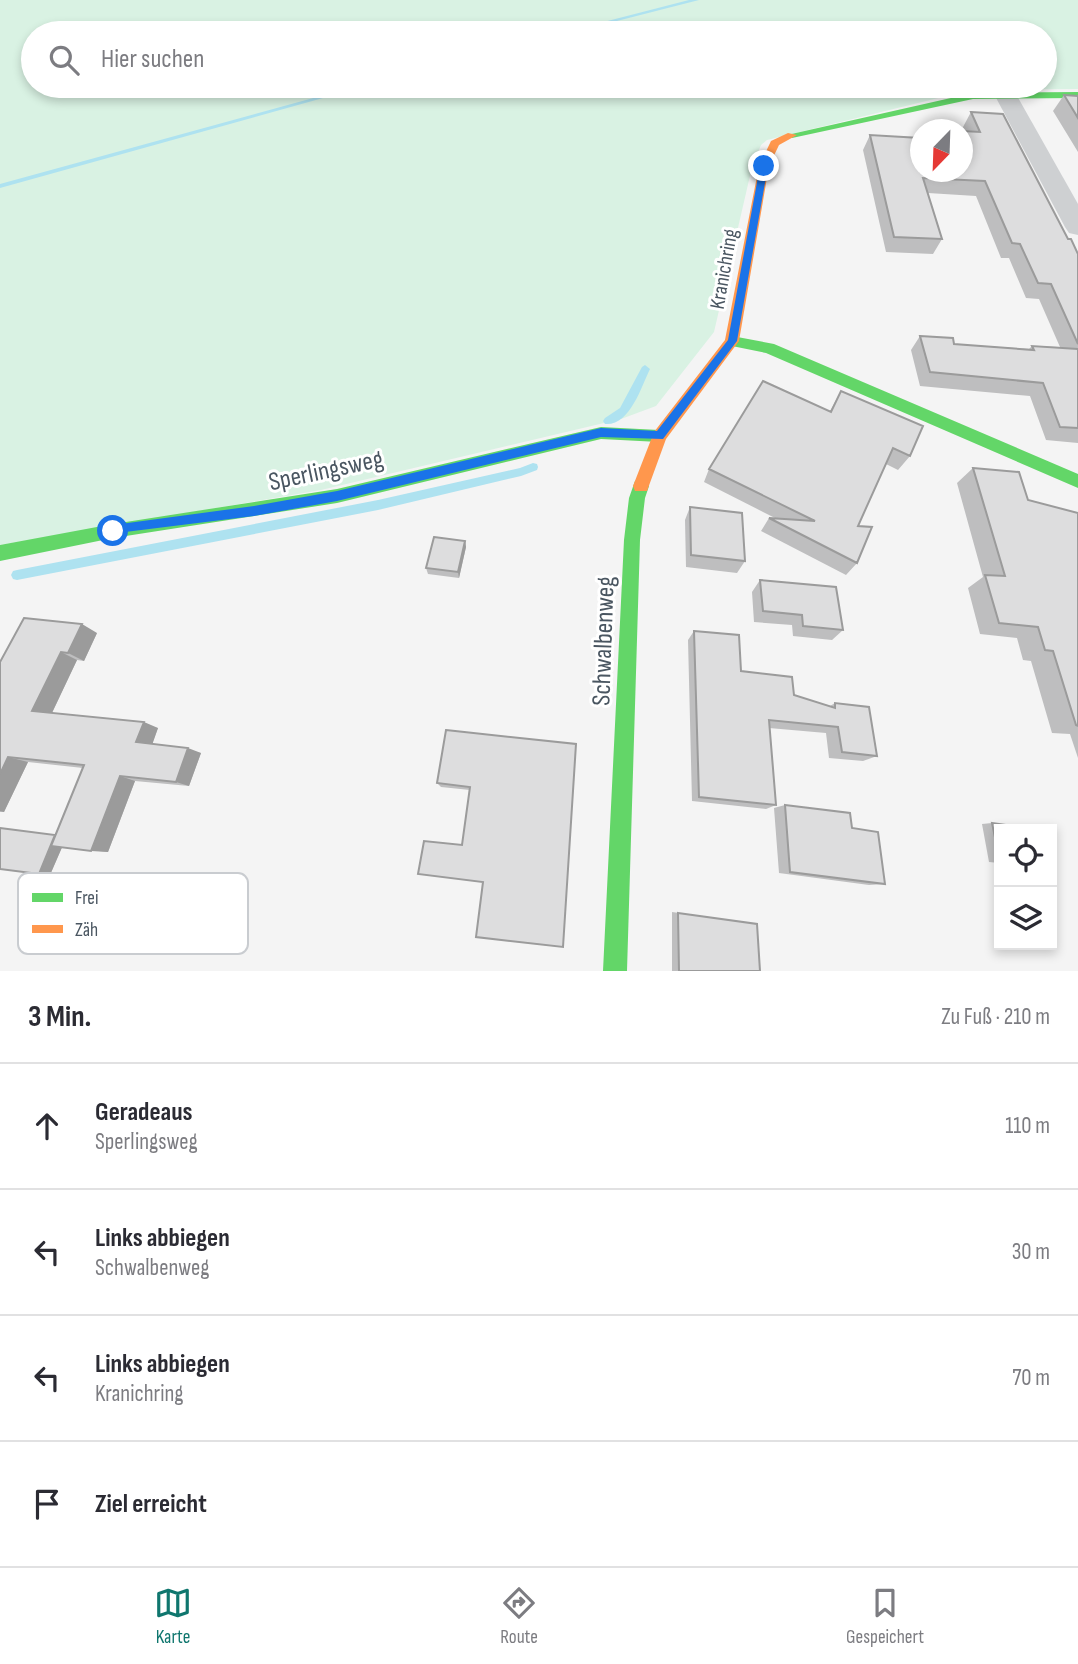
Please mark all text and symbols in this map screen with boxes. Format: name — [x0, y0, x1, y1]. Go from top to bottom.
search box — [21, 21, 1057, 98]
icon: search — [45, 41, 83, 79]
text: Hier suchen — [101, 44, 204, 75]
north arrow — [910, 119, 973, 182]
route end — [748, 150, 779, 181]
street label: Kranichring — [705, 227, 743, 311]
street label: Sperlingsweg — [266, 444, 386, 498]
route start — [97, 515, 128, 546]
street label: Schwalbenweg — [586, 576, 622, 706]
map controls — [994, 824, 1057, 950]
button: locate — [994, 824, 1057, 887]
legend — [18, 873, 248, 954]
text: Frei — [75, 887, 99, 910]
button: layers — [994, 887, 1057, 950]
text: Zäh — [75, 919, 98, 942]
text: 3 Min. — [28, 999, 91, 1035]
text: Zu Fuß · 210 m — [941, 1003, 1050, 1031]
text: Geradeaus — [95, 1097, 193, 1128]
icon: ahead — [28, 1107, 66, 1145]
text: 110 m — [1005, 1112, 1050, 1140]
text: Sperlingsweg — [95, 1128, 198, 1156]
text: Links abbiegen — [95, 1223, 230, 1254]
icon: left — [28, 1233, 66, 1271]
text: 30 m — [1012, 1238, 1050, 1266]
text: Schwalbenweg — [95, 1254, 210, 1282]
text: Links abbiegen — [95, 1349, 230, 1380]
icon: left — [28, 1359, 66, 1397]
text: 70 m — [1012, 1364, 1050, 1392]
text: Kranichring — [95, 1380, 183, 1408]
icon: arrive — [28, 1485, 66, 1523]
text: Ziel erreicht — [95, 1489, 207, 1520]
tab: Karte — [154, 1584, 192, 1649]
tab: Route — [500, 1584, 538, 1649]
tab: Gespeichert — [846, 1584, 924, 1649]

